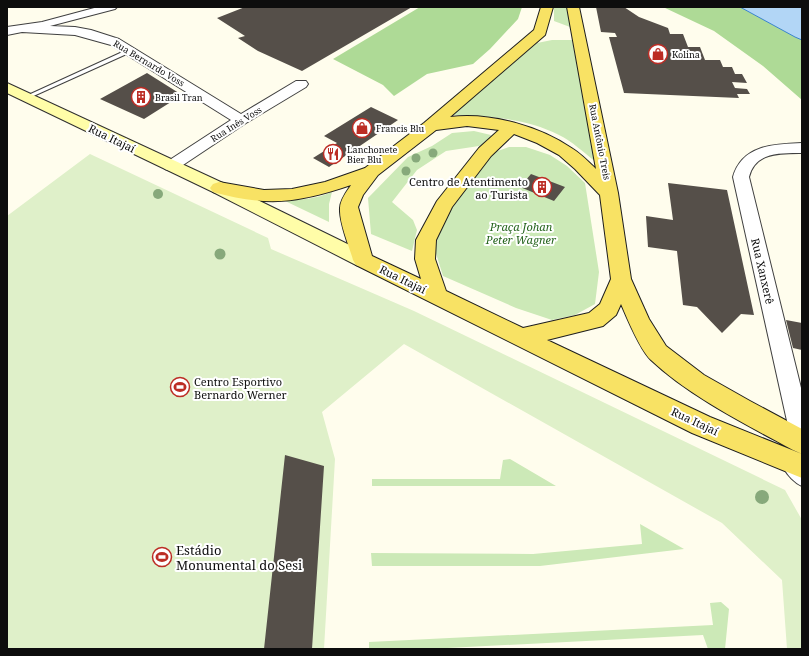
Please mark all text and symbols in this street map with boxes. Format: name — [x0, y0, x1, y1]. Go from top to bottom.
street label: Rua Bernardo Voss — [111, 37, 187, 89]
shop icon: Kolina — [647, 43, 669, 65]
place label: Kolina — [672, 48, 700, 61]
building icon: Brasil Tran — [130, 86, 152, 108]
place label: Brasil Tran — [155, 91, 203, 104]
street label: Rua Inês Voss — [208, 103, 264, 145]
street label: Rua Antônio Treis — [586, 103, 614, 181]
shop icon: Francis Blu — [351, 117, 373, 139]
street label: Rua Itajaí — [86, 120, 138, 156]
place label: Francis Blu — [376, 122, 425, 135]
restaurant icon: Lanchonete Bier Blu — [322, 143, 344, 165]
place label: Lanchonete Bier Blu — [347, 143, 398, 166]
place label: Centro de Atentimento ao Turista — [409, 174, 528, 202]
building icon: Centro de Atentimento ao Turista — [531, 176, 553, 198]
park label: Praça Johan Peter Wagner — [485, 219, 557, 247]
street label: Rua Xanxerê — [748, 237, 778, 305]
street label: Rua Itajaí — [377, 261, 429, 297]
place label: Centro Esportivo Bernardo Werner — [194, 374, 288, 402]
sports icon: Centro Esportivo Bernardo Werner — [169, 376, 191, 398]
street label: Rua Itajaí — [669, 404, 721, 439]
place label: Estádio Monumental do Sesi — [176, 541, 302, 574]
sports icon: Estádio Monumental do Sesi — [151, 546, 173, 568]

